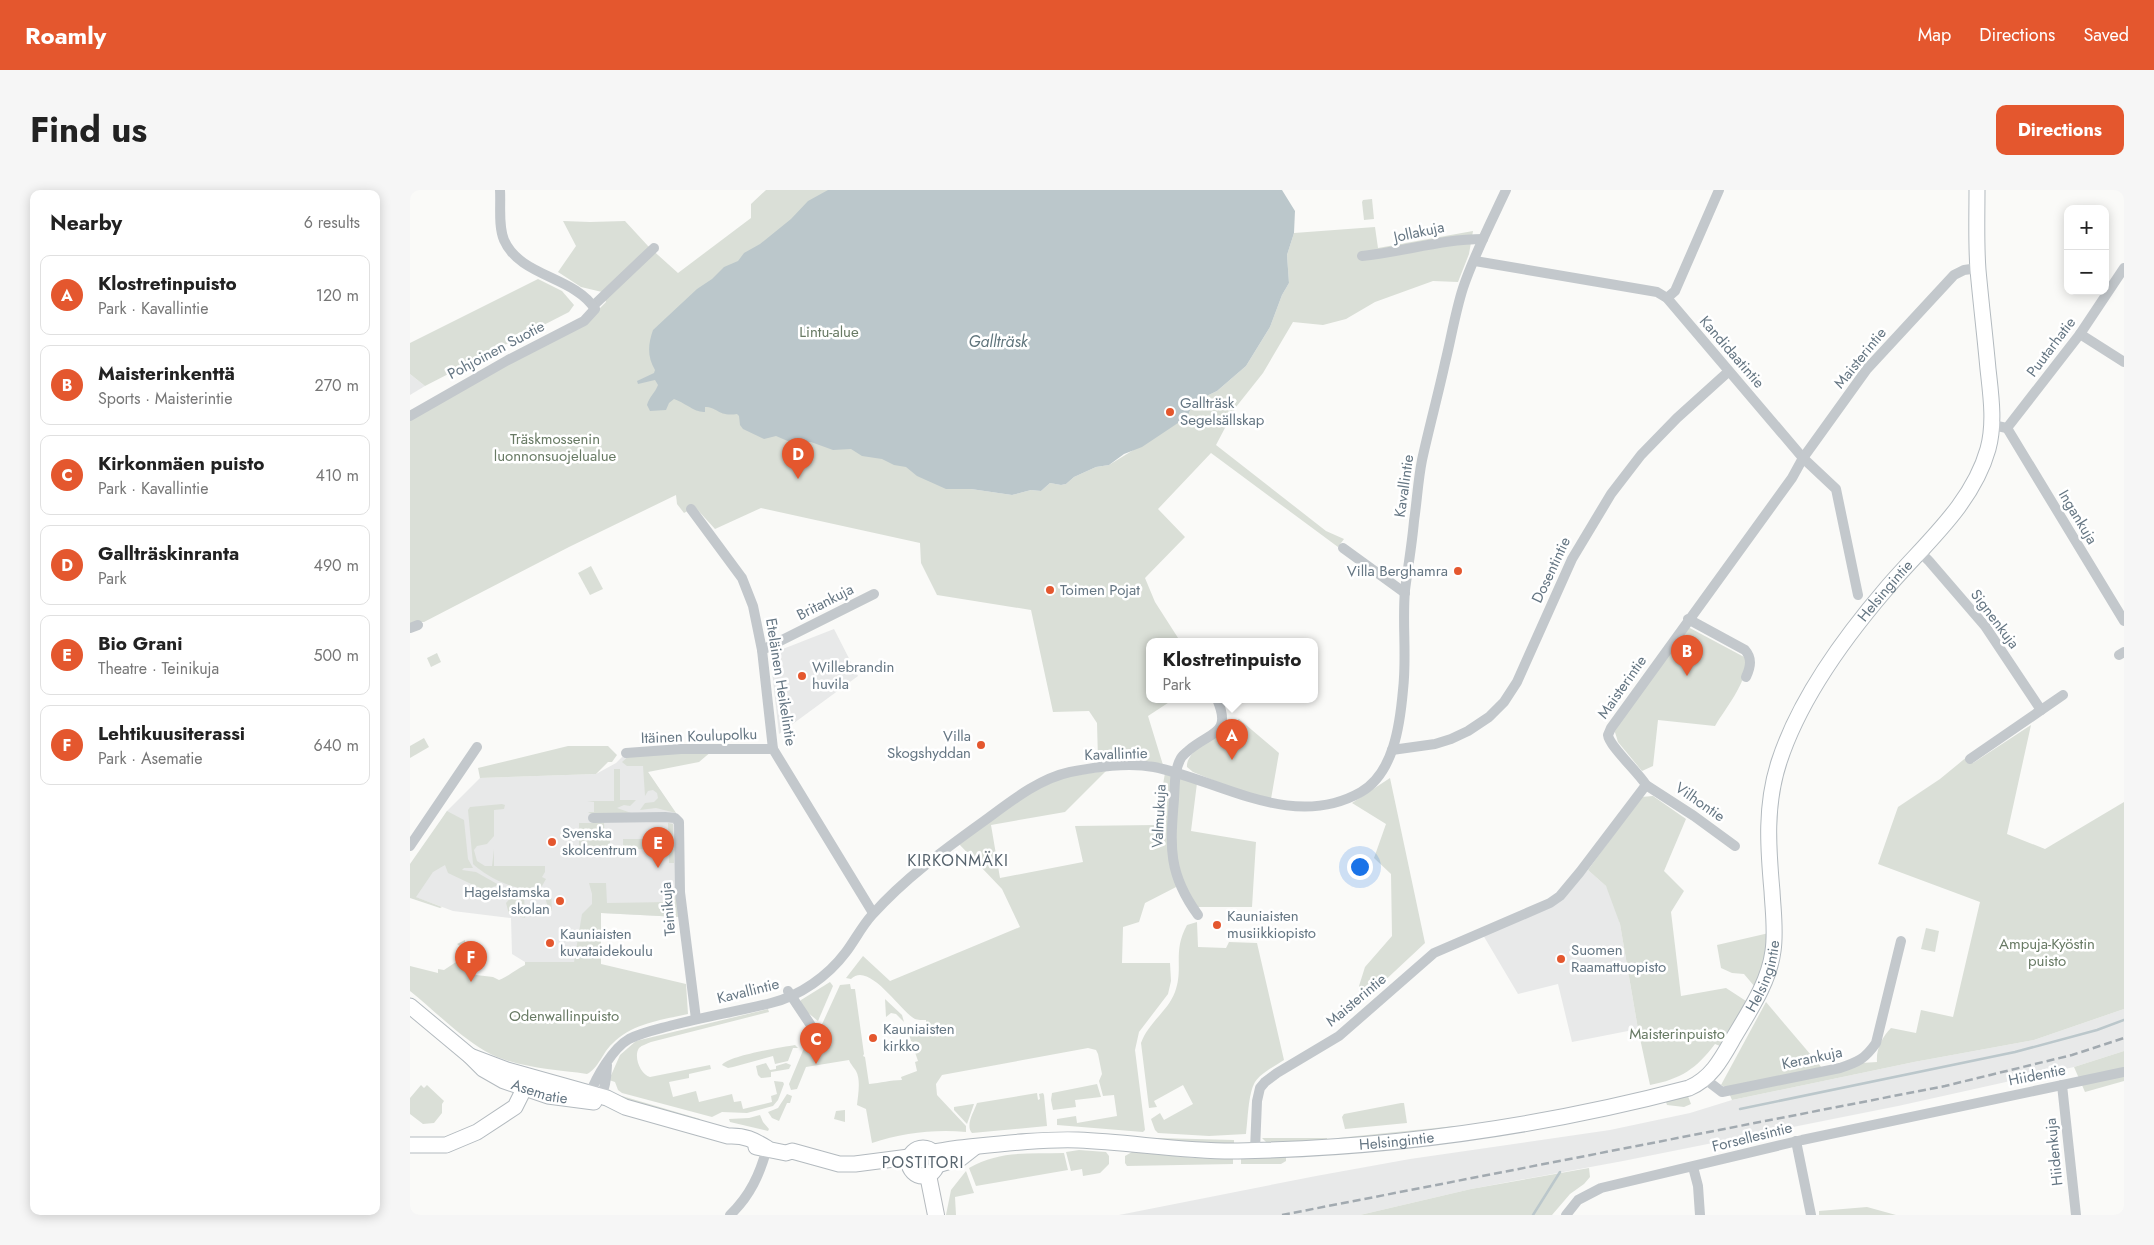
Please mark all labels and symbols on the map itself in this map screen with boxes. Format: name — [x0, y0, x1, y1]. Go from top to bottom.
street label: Jollakuja — [1390, 216, 1446, 248]
street label: Kandidaatintie — [1694, 311, 1770, 393]
street label: Puutarhatie — [2021, 312, 2081, 382]
street label: Pohjoinen Suotie — [444, 315, 549, 385]
park label: Lintu-alue — [799, 321, 859, 343]
street label: Maisterintie — [1829, 323, 1892, 393]
water label: Gallträsk — [968, 330, 1029, 353]
place label: Gallträsk Segelsällskap — [1180, 392, 1265, 431]
marker: Gallträsk Segelsällskap — [1164, 406, 1176, 418]
park label: Träskmossenin luonnonsuojelualue — [494, 428, 617, 467]
pin: D — [782, 438, 814, 479]
street label: Kavallintie — [1389, 453, 1419, 519]
street label: Ingankuja — [2053, 485, 2103, 549]
street label: Dosentintie — [1526, 533, 1576, 607]
street label: Helsingintie — [1852, 555, 1918, 626]
place label: Villa Berghamra — [1347, 560, 1448, 582]
marker: Villa Berghamra — [1452, 565, 1464, 577]
street label: Britankuja — [793, 578, 857, 626]
place label: Toimen Pojat — [1060, 579, 1140, 601]
marker: Toimen Pojat — [1044, 584, 1056, 596]
street label: Signenkuja — [1965, 585, 2025, 653]
street label: Eteläinen Heikelintie — [760, 617, 802, 748]
pin: B — [1671, 635, 1703, 676]
street label: Maisterintie — [1592, 651, 1652, 723]
place label: Willebrandin huvila — [812, 656, 895, 695]
marker: Willebrandin huvila — [796, 670, 808, 682]
pin: A — [1216, 719, 1248, 760]
street label: Itäinen Koulupolku — [640, 723, 758, 749]
place label: Villa Skogshyddan — [887, 725, 971, 764]
marker: Villa Skogshyddan — [975, 739, 987, 751]
street label: Kavallintie — [1084, 742, 1148, 766]
street label: Vilhontie — [1671, 777, 1730, 827]
street label: Valmukuja — [1146, 783, 1172, 849]
place label: Svenska skolcentrum — [562, 822, 637, 861]
pin: E — [642, 827, 674, 868]
marker: Svenska skolcentrum — [546, 836, 558, 848]
district label: KIRKONMÄKI — [907, 849, 1009, 872]
your location — [1347, 854, 1373, 880]
place label: Hagelstamska skolan — [464, 881, 550, 920]
street label: Teinikuja — [655, 881, 681, 937]
marker: Hagelstamska skolan — [554, 895, 566, 907]
place label: Kauniaisten musiikkiopisto — [1227, 905, 1316, 944]
marker: Kauniaisten musiikkiopisto — [1211, 919, 1223, 931]
place label: Kauniaisten kuvataidekoulu — [560, 923, 653, 962]
park label: Ampuja-Kyöstin puisto — [1999, 933, 2095, 972]
marker: Kauniaisten kuvataidekoulu — [544, 937, 556, 949]
place label: Suomen Raamattuopisto — [1571, 939, 1666, 978]
street label: Helsingintie — [1740, 939, 1785, 1016]
pin: F — [455, 941, 487, 982]
marker: Suomen Raamattuopisto — [1555, 953, 1567, 965]
street label: Maisterintie — [1321, 968, 1391, 1032]
street label: Kavallintie — [715, 973, 782, 1009]
park label: Odenwallinpuisto — [509, 1005, 619, 1027]
place label: Kauniaisten kirkko — [883, 1018, 955, 1057]
pin: C — [800, 1023, 832, 1064]
park label: Maisterinpuisto — [1629, 1023, 1725, 1045]
marker: Kauniaisten kirkko — [867, 1032, 879, 1044]
street label: Kerankuja — [1780, 1041, 1844, 1075]
street label: Hiidentie — [2006, 1059, 2068, 1091]
street label: Asematie — [508, 1073, 569, 1109]
street label: Forsellesintie — [1710, 1116, 1795, 1158]
street label: Hiidenkuja — [2040, 1117, 2068, 1187]
street label: Helsingintie — [1358, 1126, 1436, 1156]
district label: POSTITORI — [882, 1151, 964, 1174]

